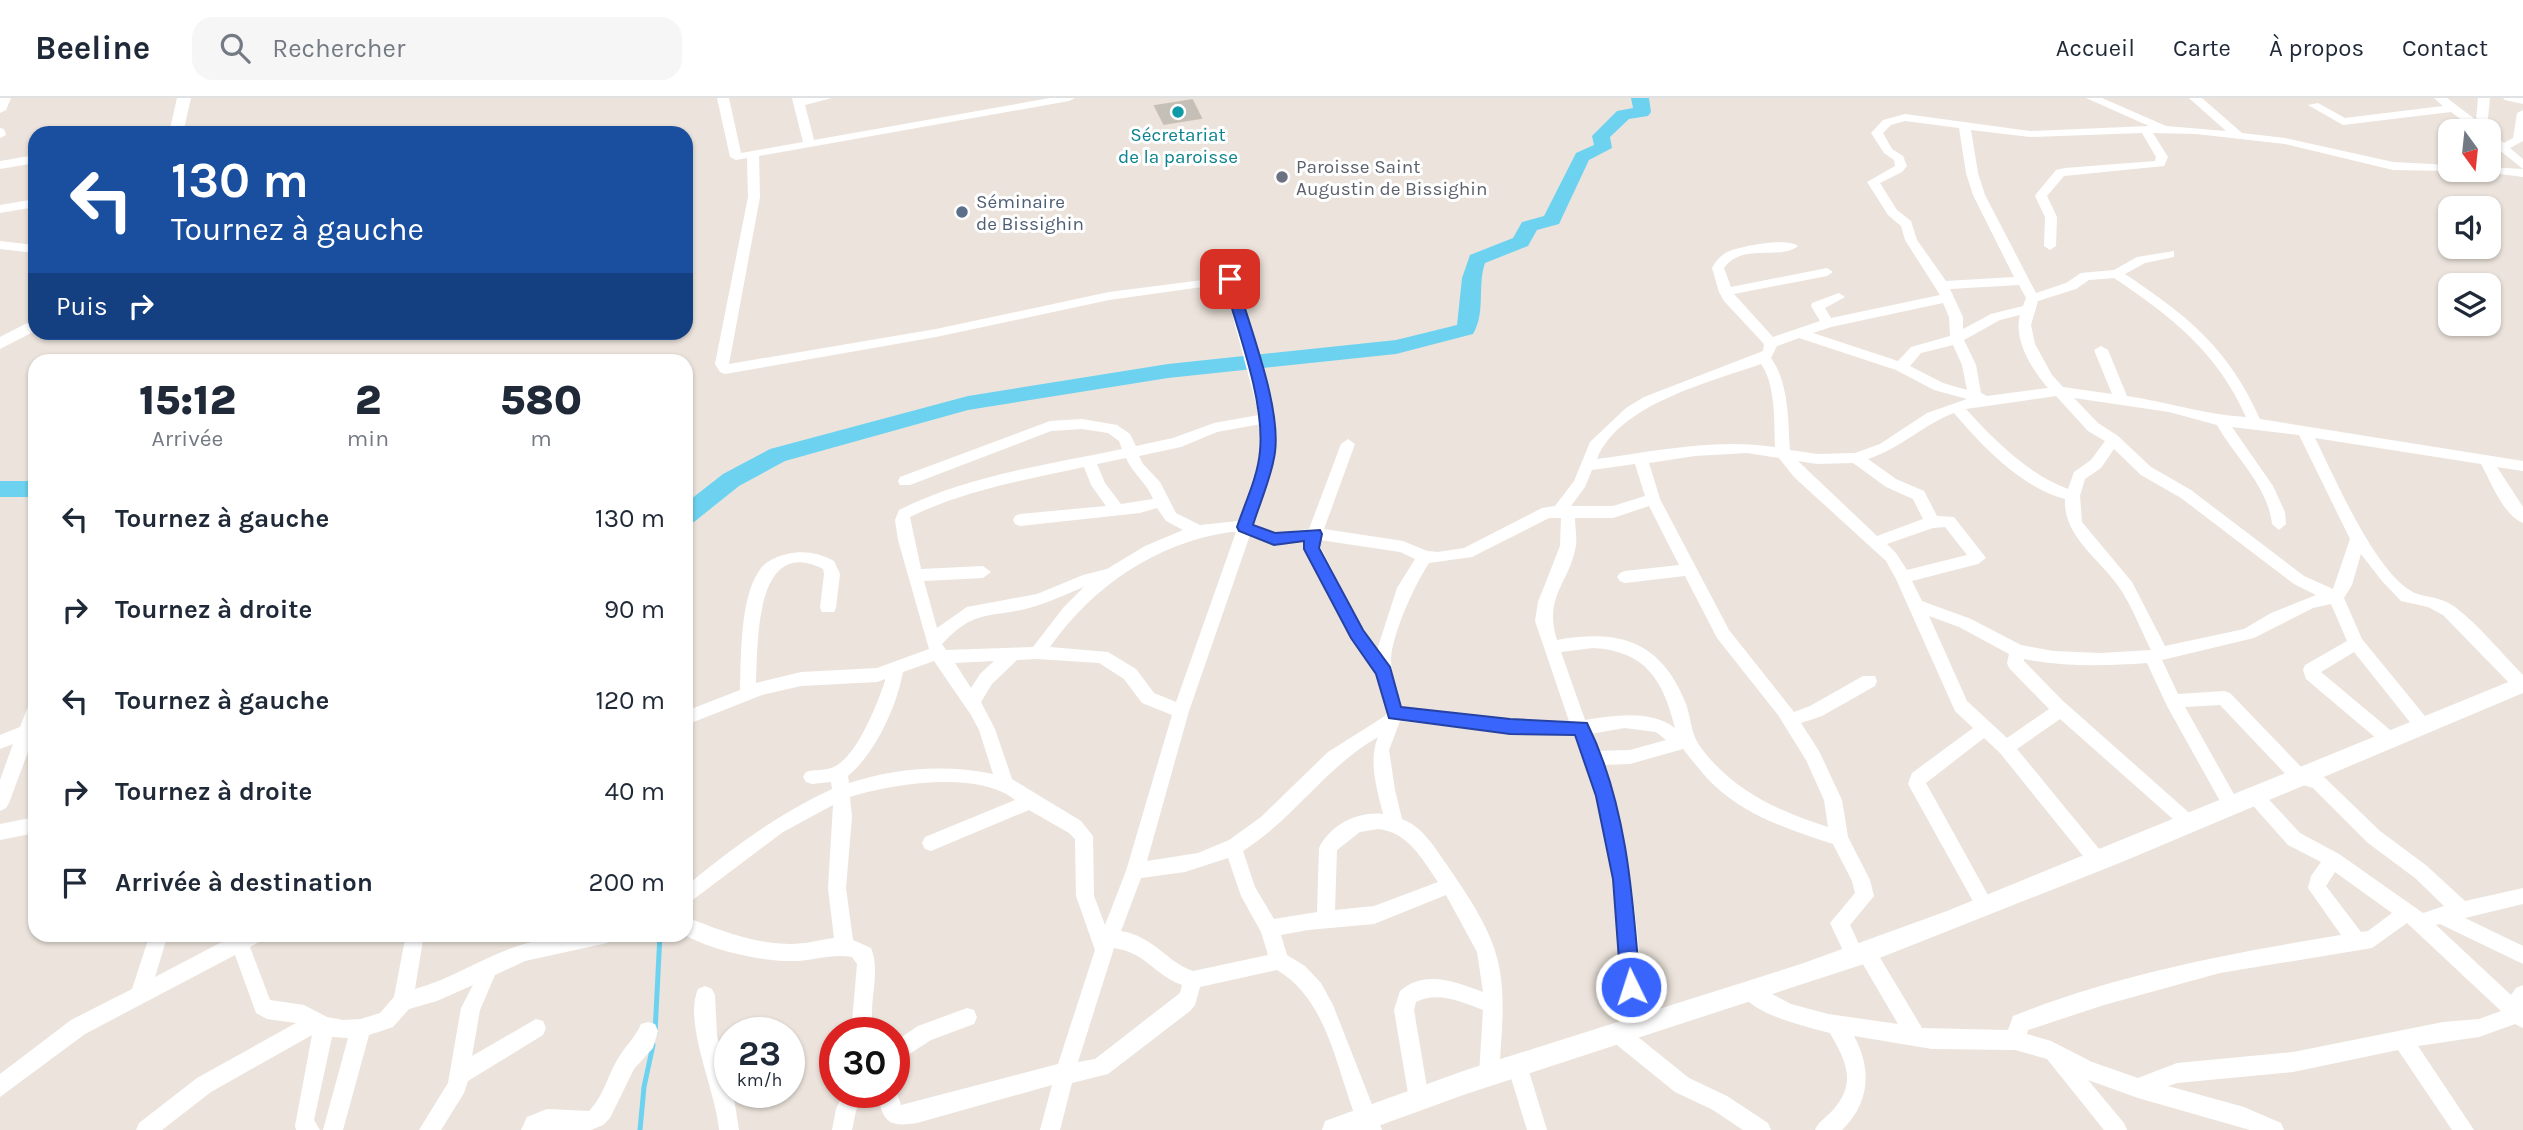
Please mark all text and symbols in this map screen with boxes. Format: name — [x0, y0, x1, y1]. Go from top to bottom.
search box — [192, 17, 682, 80]
text: Beeline — [35, 29, 150, 67]
icon: search — [216, 29, 254, 67]
text: Rechercher — [272, 33, 405, 64]
text: Accueil — [2056, 34, 2135, 62]
text: Carte — [2173, 34, 2231, 62]
text: À propos — [2269, 34, 2364, 62]
text: Contact — [2402, 34, 2488, 62]
marker: Sécretariat de la paroisse — [1170, 104, 1186, 120]
north arrow — [2438, 119, 2501, 182]
map controls — [2438, 119, 2501, 336]
place label: Sécretariat de la paroisse — [1118, 124, 1238, 168]
text: 130 m — [171, 152, 309, 209]
icon: left — [56, 154, 147, 245]
place label: Paroisse Saint Augustin de Bissighin — [1296, 156, 1487, 200]
marker: Paroisse Saint Augustin de Bissighin — [1274, 169, 1290, 185]
place label: Séminaire de Bissighin — [976, 191, 1084, 235]
button: sound — [2438, 196, 2501, 259]
marker: Séminaire de Bissighin — [954, 204, 970, 220]
text: Tournez à gauche — [171, 211, 424, 248]
pin — [1200, 249, 1260, 309]
icon: arrive — [1211, 260, 1249, 298]
button: layers — [2438, 273, 2501, 336]
icon: right — [122, 287, 160, 325]
text: Puis — [56, 291, 108, 322]
text: 15:12 — [139, 375, 236, 425]
text: 2 — [355, 375, 381, 425]
text: 580 — [500, 375, 582, 425]
text: Arrivée — [151, 425, 223, 452]
text: min — [347, 425, 389, 452]
text: m — [530, 425, 552, 452]
icon: left — [56, 500, 94, 538]
text: Tournez à gauche — [115, 503, 329, 534]
text: 130 m — [595, 503, 665, 534]
icon: right — [56, 591, 94, 629]
text: Tournez à droite — [115, 594, 312, 625]
text: 90 m — [604, 594, 665, 625]
icon: left — [56, 682, 94, 720]
text: Tournez à gauche — [115, 685, 329, 716]
text: 120 m — [595, 685, 665, 716]
icon: right — [56, 773, 94, 811]
text: Tournez à droite — [115, 776, 312, 807]
text: 40 m — [605, 776, 665, 807]
icon: arrive — [56, 864, 94, 902]
text: Arrivée à destination — [115, 867, 373, 898]
text: 200 m — [589, 867, 665, 898]
position arrow — [1594, 950, 1668, 1024]
speed limit sign: 30 — [819, 1017, 910, 1108]
text: 23 — [738, 1033, 781, 1074]
text: km/h — [737, 1069, 782, 1091]

